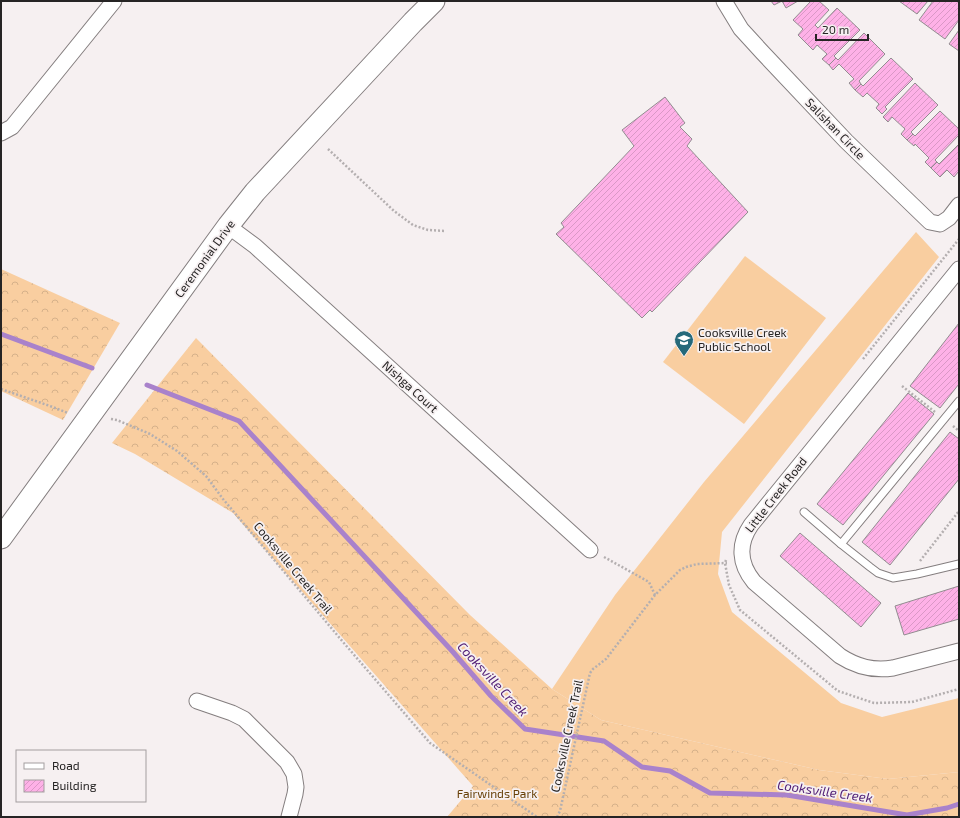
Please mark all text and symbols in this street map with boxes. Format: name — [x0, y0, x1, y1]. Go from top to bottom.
scale bar — [816, 16, 868, 42]
text: 20 m — [822, 22, 849, 36]
street label: Salishan Circle — [803, 95, 868, 162]
street label: Ceremonial Drive — [171, 217, 237, 300]
place label: Cooksville Creek Public School — [698, 325, 787, 353]
school or university icon: Cooksville Creek Public School — [673, 329, 695, 357]
street label: Nishga Court — [380, 358, 442, 415]
street label: Little Creek Road — [741, 454, 809, 535]
street label: Cooksville Creek Trail — [252, 519, 336, 616]
water label: Cooksville Creek — [454, 638, 532, 720]
street label: Cooksville Creek Trail — [547, 678, 585, 793]
legend — [16, 750, 146, 802]
text: Road — [52, 758, 80, 772]
water label: Cooksville Creek — [776, 776, 874, 806]
text: Building — [52, 778, 97, 792]
park label: Fairwinds Park — [457, 786, 537, 800]

